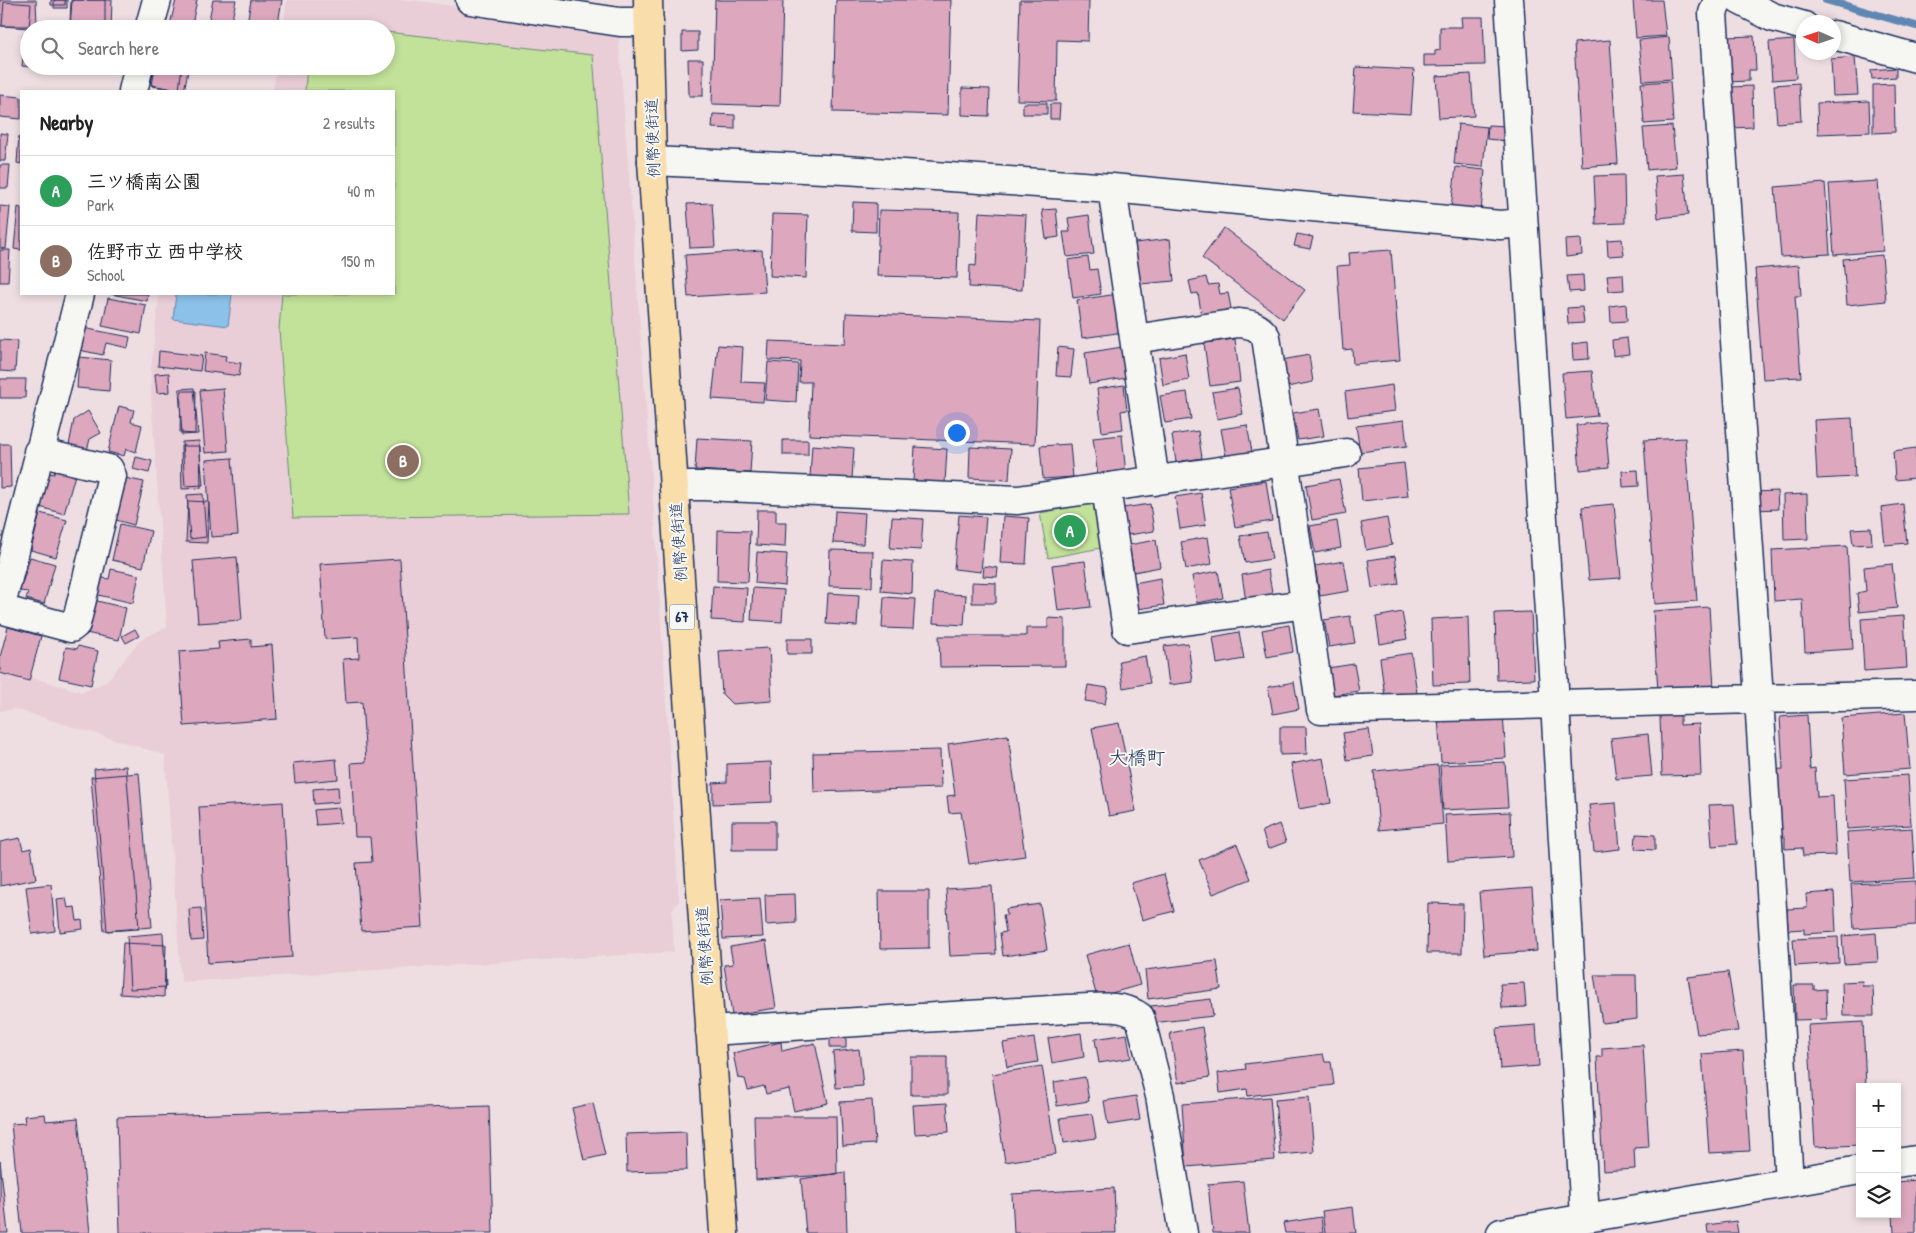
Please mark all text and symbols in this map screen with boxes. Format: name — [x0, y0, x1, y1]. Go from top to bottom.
north arrow — [1796, 15, 1841, 60]
search box — [20, 20, 395, 75]
icon: search — [38, 34, 66, 62]
text: Search here — [78, 35, 159, 61]
street label: 例幣使街道 — [640, 98, 664, 178]
text: Nearby — [40, 108, 93, 137]
text: 2 results — [323, 112, 375, 134]
text: 三ツ橋南公園 — [87, 168, 201, 194]
text: A — [52, 180, 60, 202]
text: 40 m — [347, 180, 375, 202]
text: Park — [87, 194, 114, 216]
text: 佐野市立 西中学校 — [87, 238, 243, 264]
text: B — [52, 250, 60, 272]
text: 150 m — [341, 250, 375, 272]
text: School — [87, 264, 124, 286]
your location — [944, 420, 970, 446]
pin: B — [387, 442, 419, 480]
street label: 例幣使街道 — [664, 501, 692, 583]
pin: A — [1054, 512, 1086, 550]
road number: 67 — [670, 604, 694, 630]
district label: 大橋町 — [1108, 744, 1166, 770]
street label: 例幣使街道 — [690, 905, 718, 987]
map controls — [1856, 1083, 1901, 1218]
button: + — [1856, 1083, 1901, 1128]
button: − — [1856, 1128, 1901, 1173]
button: layers — [1856, 1173, 1901, 1218]

